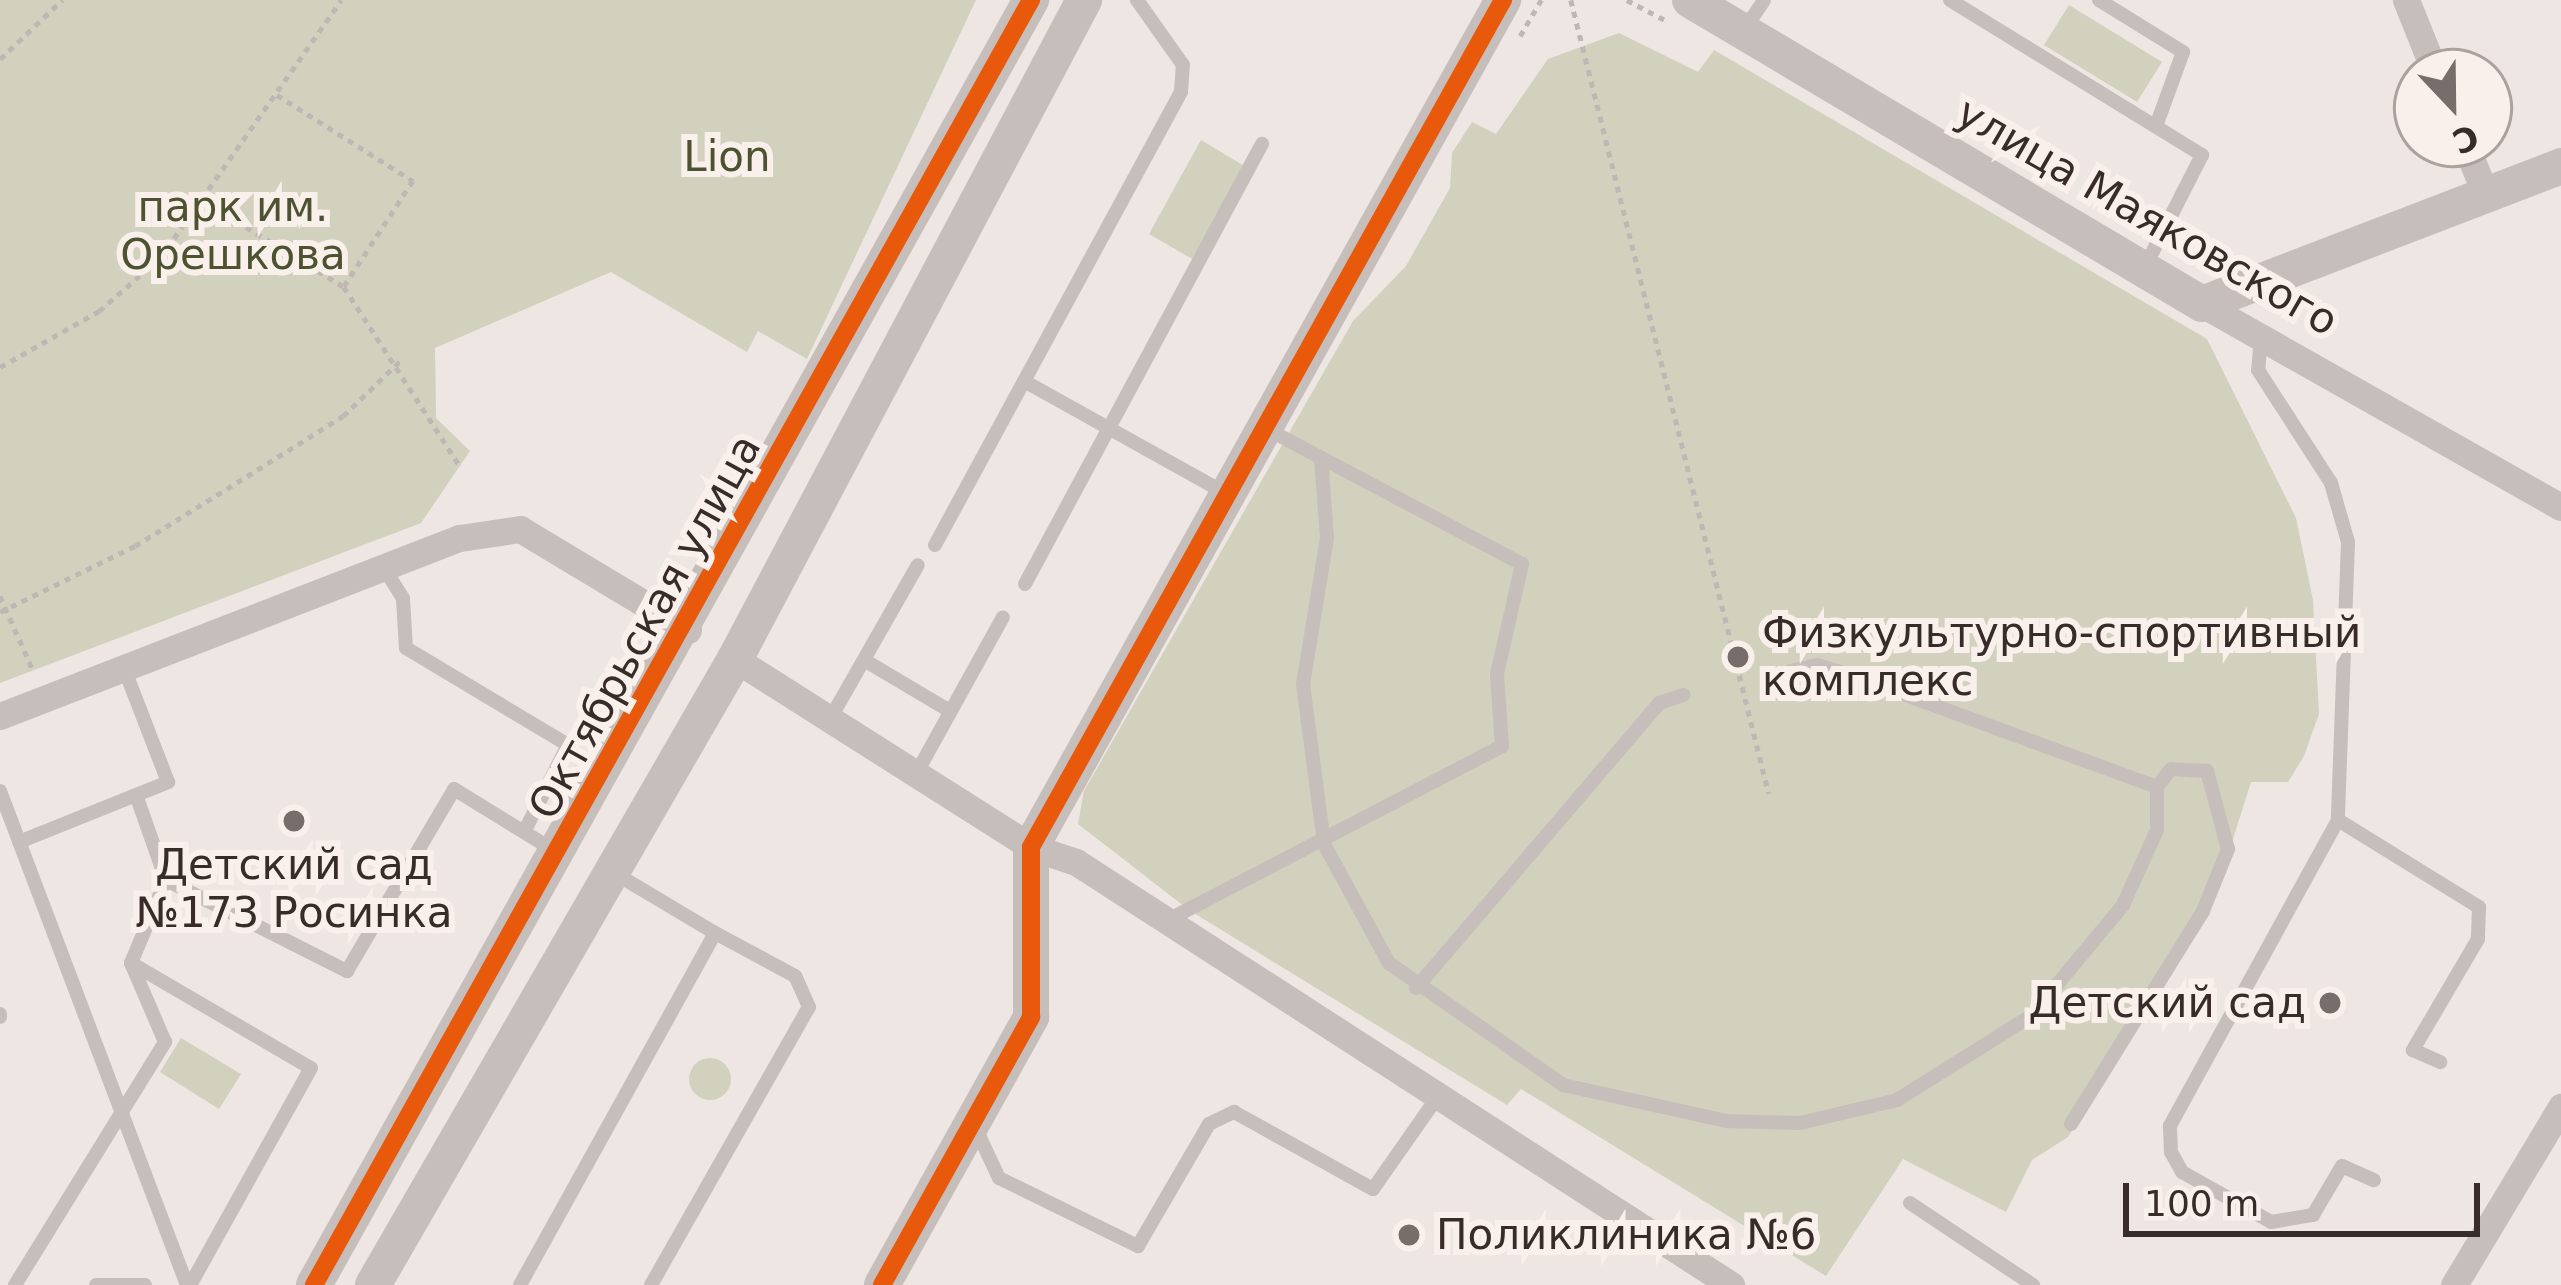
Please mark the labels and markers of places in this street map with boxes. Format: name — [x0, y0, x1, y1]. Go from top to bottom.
place label: Физкультурно-спортивный комплекс — [1762, 608, 2361, 706]
marker: Физкультурно-спортивный комплекс — [1725, 644, 1751, 670]
marker: Детский сад №173 Росинка — [281, 808, 307, 834]
place label: Детский сад №173 Росинка — [135, 840, 453, 938]
place label: Детский сад — [2029, 978, 2306, 1028]
marker: Детский сад — [2317, 990, 2343, 1016]
place label: Поликлиника №6 — [1436, 1210, 1817, 1260]
marker: Поликлиника №6 — [1393, 1219, 1425, 1251]

